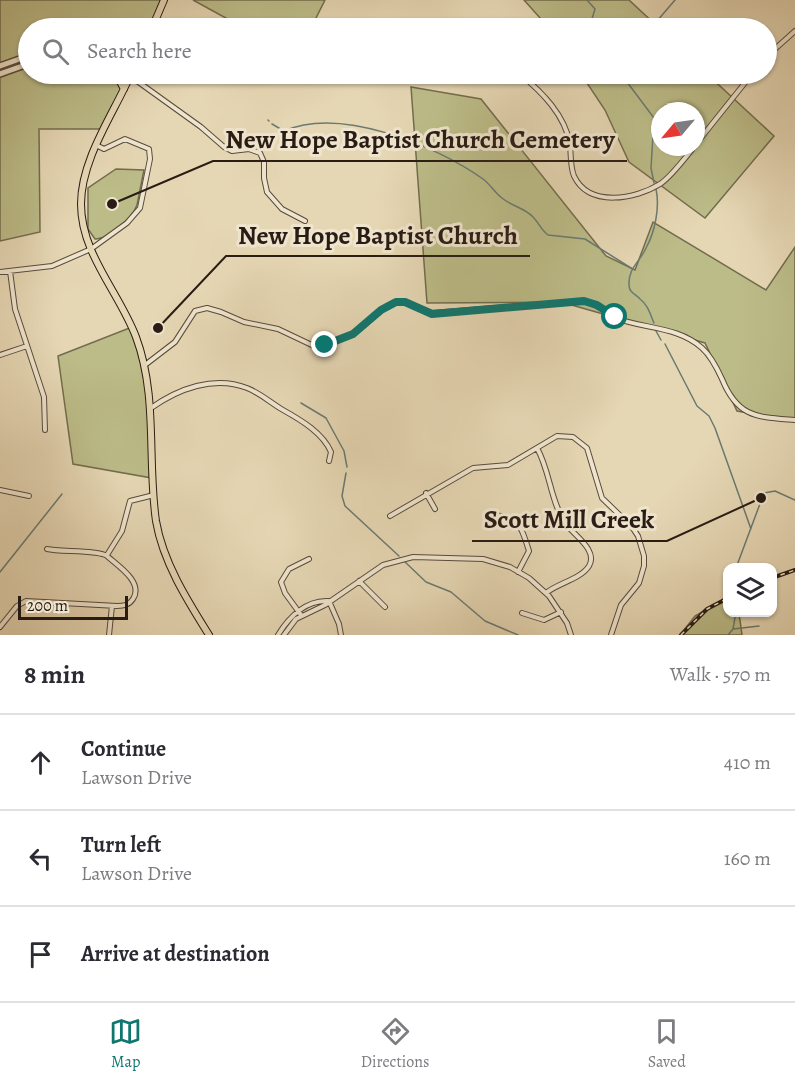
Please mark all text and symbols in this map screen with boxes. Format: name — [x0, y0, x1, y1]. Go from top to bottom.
search box — [18, 18, 777, 84]
icon: search — [39, 35, 72, 68]
text: Search here — [87, 36, 192, 66]
north arrow — [651, 102, 705, 156]
callout: New Hope Baptist Church Cemetery — [213, 117, 627, 161]
text: New Hope Baptist Church Cemetery — [225, 122, 616, 157]
callout: New Hope Baptist Church — [226, 212, 530, 256]
text: New Hope Baptist Church — [238, 218, 518, 253]
route start — [601, 303, 627, 329]
route end — [311, 331, 337, 357]
callout: Scott Mill Creek — [472, 497, 667, 541]
text: Scott Mill Creek — [484, 502, 655, 537]
map controls — [723, 563, 777, 617]
button: layers — [723, 563, 777, 617]
scale bar — [18, 593, 128, 620]
text: 200 m — [27, 595, 68, 617]
text: 8 min — [24, 657, 85, 692]
text: Walk · 570 m — [670, 661, 771, 688]
text: Continue — [81, 734, 166, 764]
icon: ahead — [24, 746, 57, 779]
text: 410 m — [724, 749, 771, 776]
text: Lawson Drive — [81, 764, 192, 791]
text: Turn left — [81, 830, 161, 860]
icon: left — [24, 842, 57, 875]
text: 160 m — [724, 845, 771, 872]
text: Lawson Drive — [81, 860, 192, 887]
icon: arrive — [24, 938, 57, 971]
text: Arrive at destination — [81, 939, 270, 969]
tab: Map — [109, 1015, 142, 1073]
tab: Directions — [361, 1015, 429, 1073]
tab: Saved — [648, 1015, 686, 1073]

